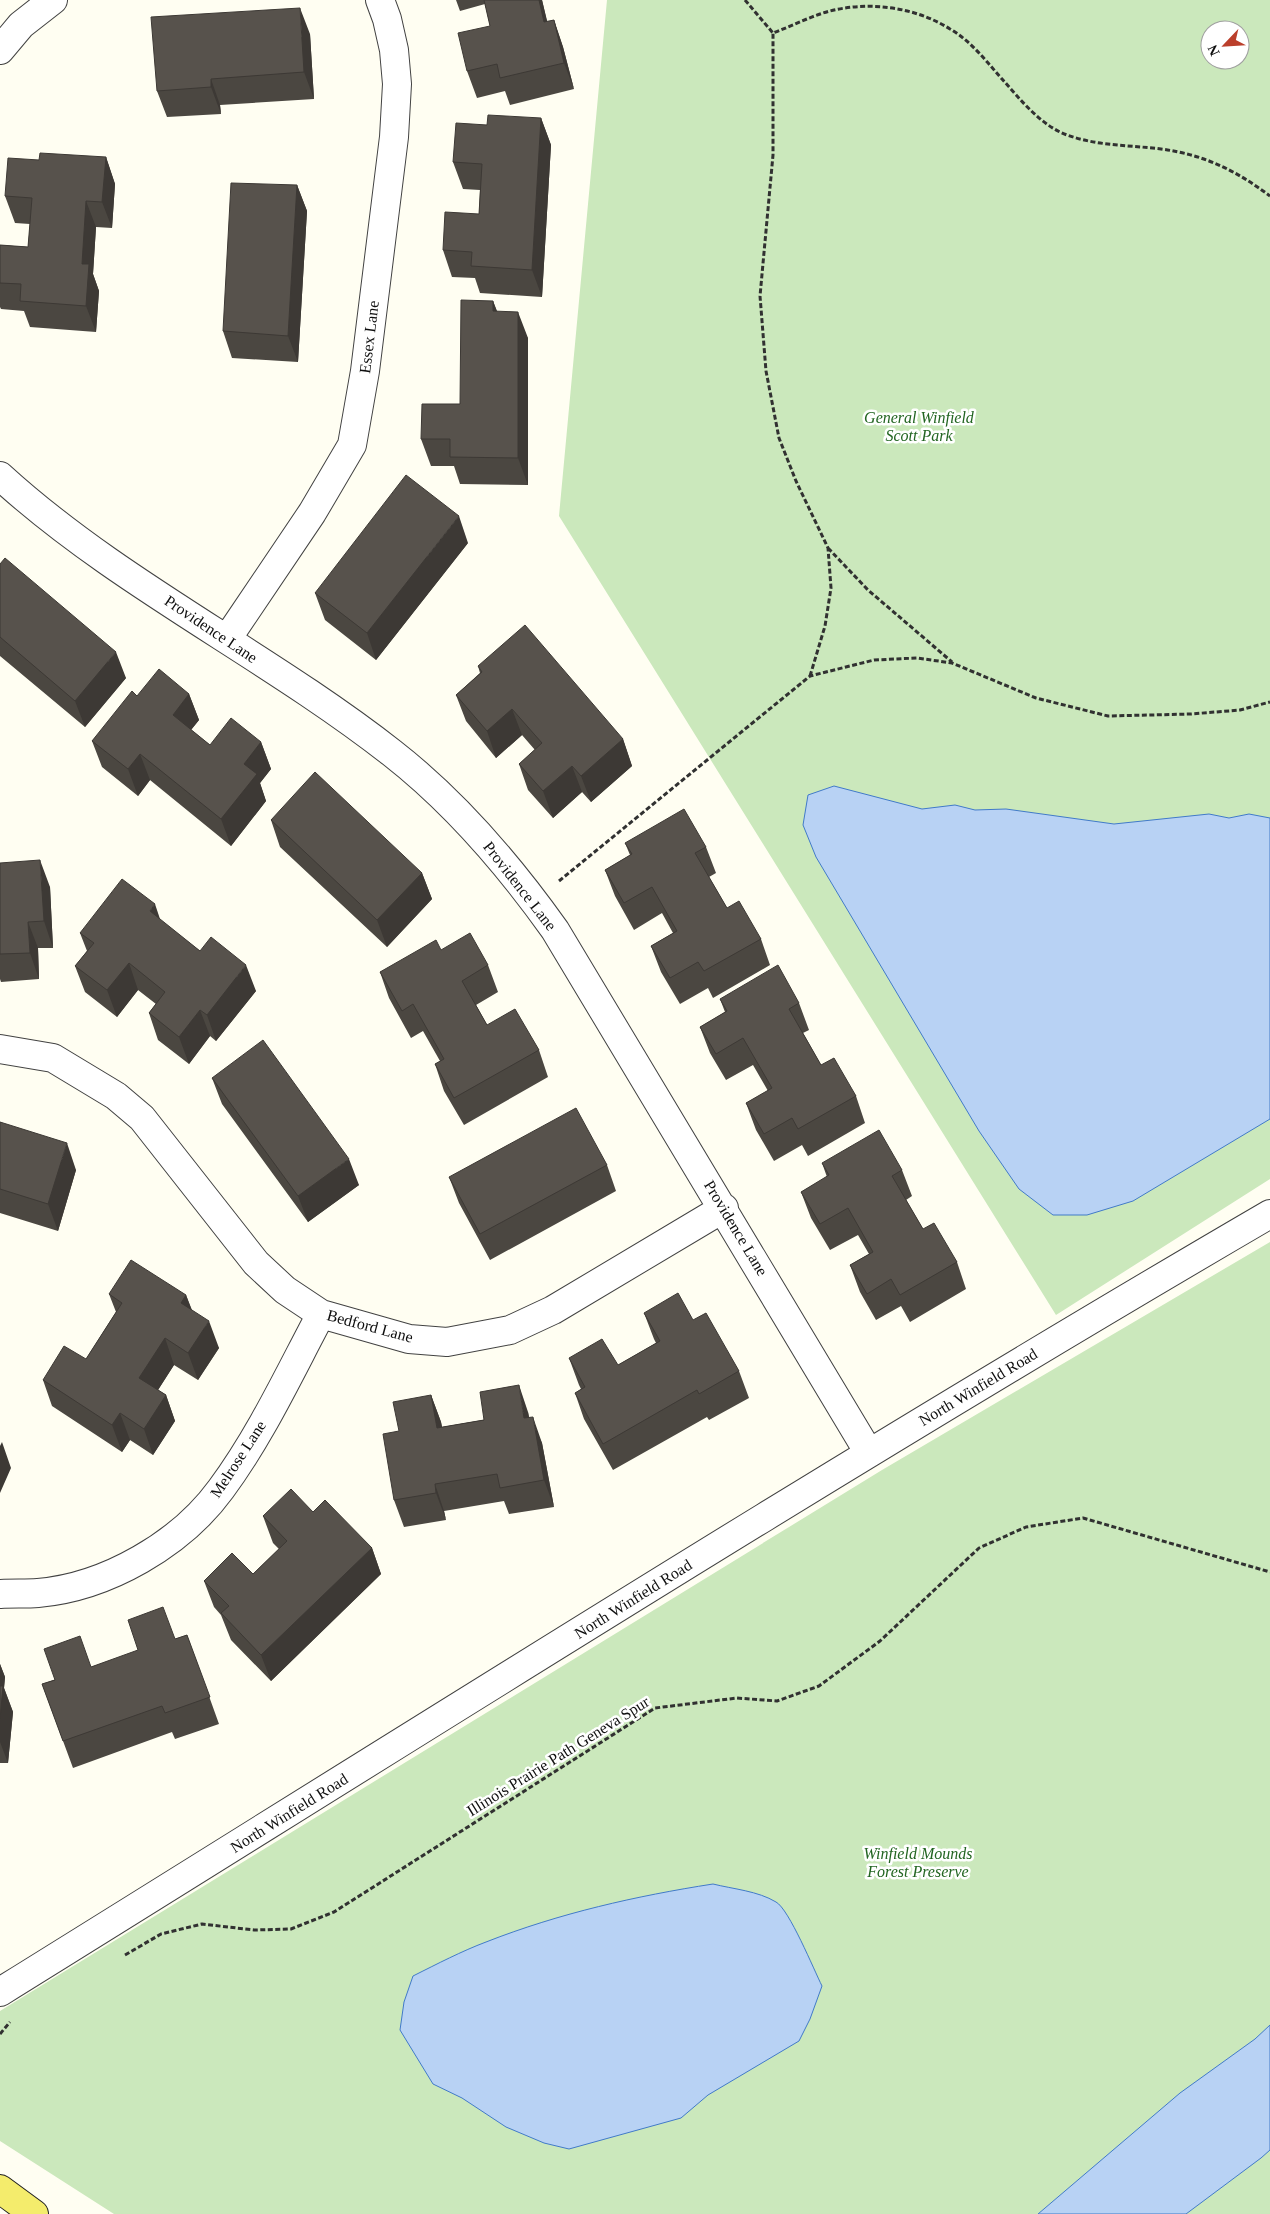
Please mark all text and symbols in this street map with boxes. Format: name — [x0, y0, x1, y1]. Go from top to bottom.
north arrow — [1200, 20, 1250, 70]
text: N — [1205, 43, 1223, 58]
street label: Essex Lane — [356, 300, 382, 374]
park label: General Winfield Scott Park — [864, 409, 975, 444]
street label: Providence Lane — [161, 592, 261, 666]
street label: Providence Lane — [480, 838, 560, 934]
street label: Providence Lane — [701, 1177, 771, 1279]
street label: Bedford Lane — [325, 1306, 415, 1346]
street label: North Winfield Road — [916, 1345, 1040, 1429]
street label: Melrose Lane — [207, 1417, 269, 1501]
street label: North Winfield Road — [571, 1556, 695, 1642]
street label: Illinois Prairie Path Geneva Spur — [464, 1692, 653, 1820]
street label: North Winfield Road — [227, 1770, 351, 1856]
park label: Winfield Mounds Forest Preserve — [864, 1845, 972, 1880]

